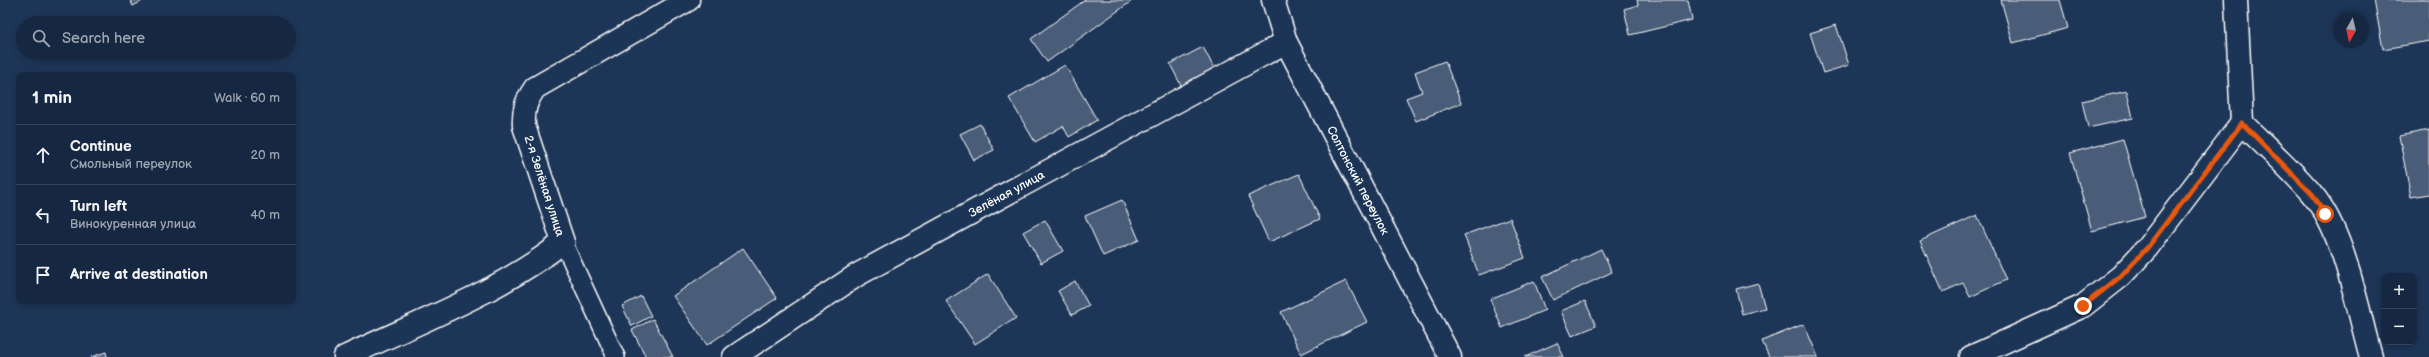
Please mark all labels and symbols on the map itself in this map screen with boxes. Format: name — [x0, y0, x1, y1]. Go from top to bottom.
north arrow — [2333, 12, 2369, 48]
street label: Солтонский переулок — [1324, 123, 1393, 238]
street label: 2-я Зелёная улица — [521, 134, 567, 238]
street label: Зелёная улица — [966, 167, 1047, 220]
route start — [2316, 205, 2334, 223]
route end — [2074, 297, 2092, 315]

